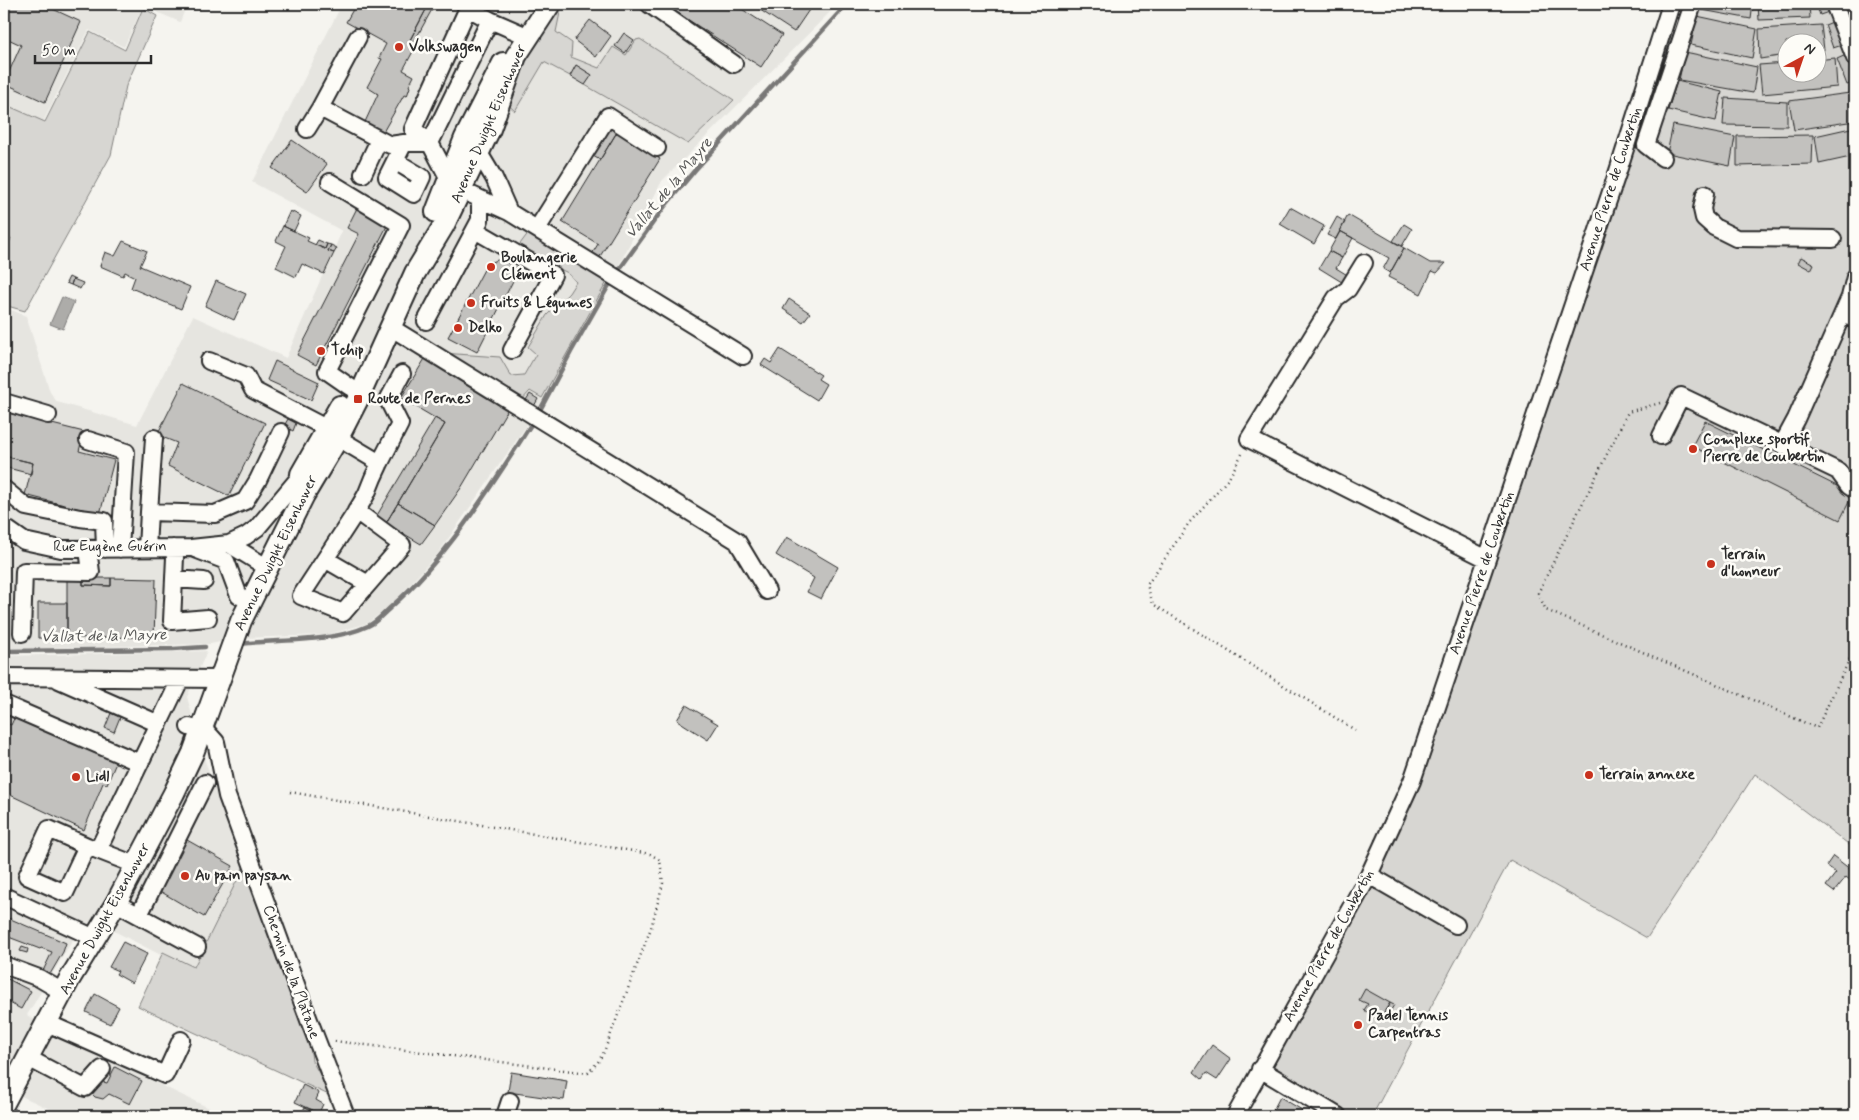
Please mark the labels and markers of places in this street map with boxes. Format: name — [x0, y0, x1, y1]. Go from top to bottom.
place label: Volkswagen — [409, 37, 482, 59]
marker: Volkswagen — [393, 41, 405, 53]
place label: Boulangerie Clément — [501, 248, 577, 285]
marker: Boulangerie Clément — [485, 261, 497, 273]
place label: Fruits & Légumes — [481, 293, 592, 314]
marker: Fruits & Légumes — [465, 297, 477, 309]
place label: Delko — [468, 318, 502, 338]
marker: Delko — [452, 322, 464, 334]
place label: Tchip — [331, 341, 364, 361]
marker: Tchip — [315, 345, 327, 357]
place label: Route de Pernes — [368, 389, 471, 409]
marker: Route de Pernes — [352, 393, 364, 405]
place label: Complexe sportif Pierre de Coubertin — [1703, 430, 1825, 467]
marker: Complexe sportif Pierre de Coubertin — [1687, 443, 1699, 455]
place label: Terrain d'honneur — [1721, 545, 1781, 582]
marker: Terrain d'honneur — [1705, 558, 1717, 570]
place label: Terrain annexe — [1599, 765, 1695, 785]
place label: Lidl — [86, 767, 109, 787]
marker: Terrain annexe — [1583, 769, 1595, 781]
marker: Lidl — [70, 771, 82, 783]
place label: Au pain paysan — [195, 866, 292, 886]
marker: Au pain paysan — [179, 870, 191, 882]
place label: Padel Tennis Carpentras — [1368, 1006, 1449, 1043]
marker: Padel Tennis Carpentras — [1352, 1019, 1364, 1031]

